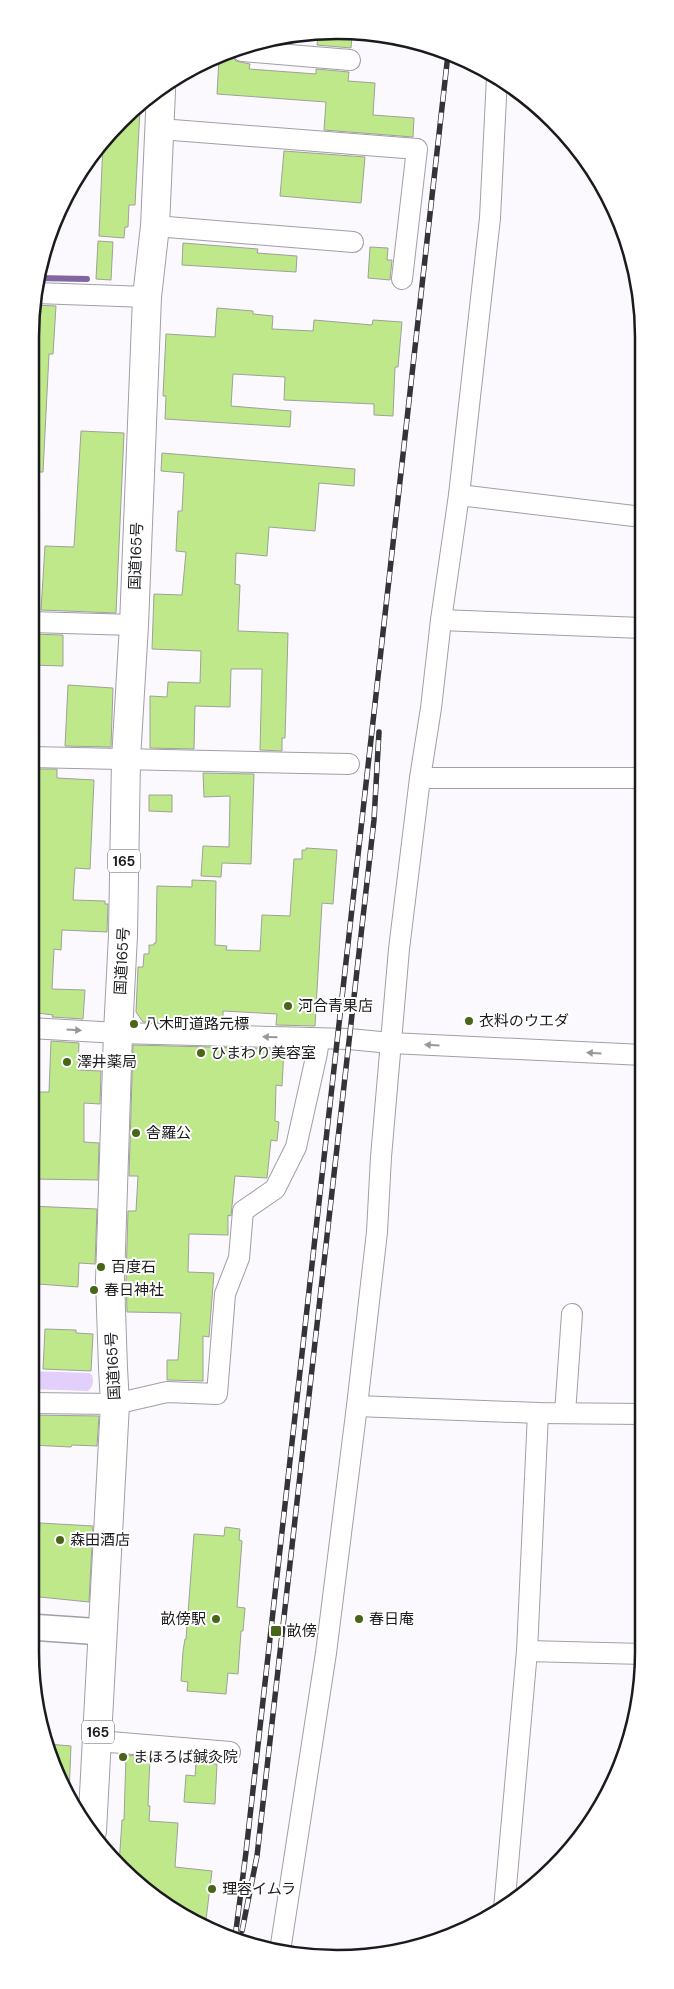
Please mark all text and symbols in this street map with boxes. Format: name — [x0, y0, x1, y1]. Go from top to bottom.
street label: 国道165号 — [125, 522, 147, 590]
road number: 165 — [108, 849, 140, 872]
street label: 国道165号 — [110, 927, 134, 995]
place label: 河合青果店 — [298, 996, 373, 1016]
marker: 河合青果店 — [282, 1000, 294, 1012]
place label: 衣料のウエダ — [479, 1011, 569, 1031]
place label: 八木町道路元標 — [144, 1014, 249, 1034]
marker: 衣料のウエダ — [463, 1015, 475, 1027]
marker: 八木町道路元標 — [128, 1018, 140, 1030]
one-way arrow — [66, 1027, 82, 1035]
one-way arrow — [261, 1033, 277, 1041]
one-way arrow — [424, 1041, 440, 1049]
place label: ひまわり美容室 — [211, 1043, 316, 1063]
marker: ひまわり美容室 — [195, 1047, 207, 1059]
one-way arrow — [586, 1048, 602, 1056]
place label: 澤井薬局 — [77, 1052, 137, 1072]
marker: 澤井薬局 — [61, 1056, 73, 1068]
place label: 舎羅公 — [146, 1123, 191, 1143]
marker: 舎羅公 — [130, 1127, 142, 1139]
place label: 百度石 — [111, 1257, 156, 1277]
marker: 百度石 — [95, 1261, 107, 1273]
place label: 春日神社 — [104, 1280, 164, 1300]
marker: 春日神社 — [88, 1284, 100, 1296]
street label: 国道165号 — [101, 1332, 125, 1400]
place label: 森田酒店 — [70, 1530, 130, 1550]
marker: 森田酒店 — [54, 1534, 66, 1546]
place label: 畝傍駅 — [161, 1609, 206, 1629]
place label: 春日庵 — [369, 1609, 414, 1629]
marker: 畝傍駅 — [210, 1613, 222, 1625]
marker: 春日庵 — [353, 1613, 365, 1625]
place label: 畝傍 — [287, 1621, 317, 1641]
marker: 畝傍 — [269, 1624, 283, 1638]
road number: 165 — [82, 1720, 114, 1744]
place label: まほろば鍼灸院 — [133, 1747, 238, 1767]
marker: まほろば鍼灸院 — [117, 1751, 129, 1763]
place label: 理容イムラ — [222, 1879, 296, 1899]
marker: 理容イムラ — [206, 1883, 218, 1895]

